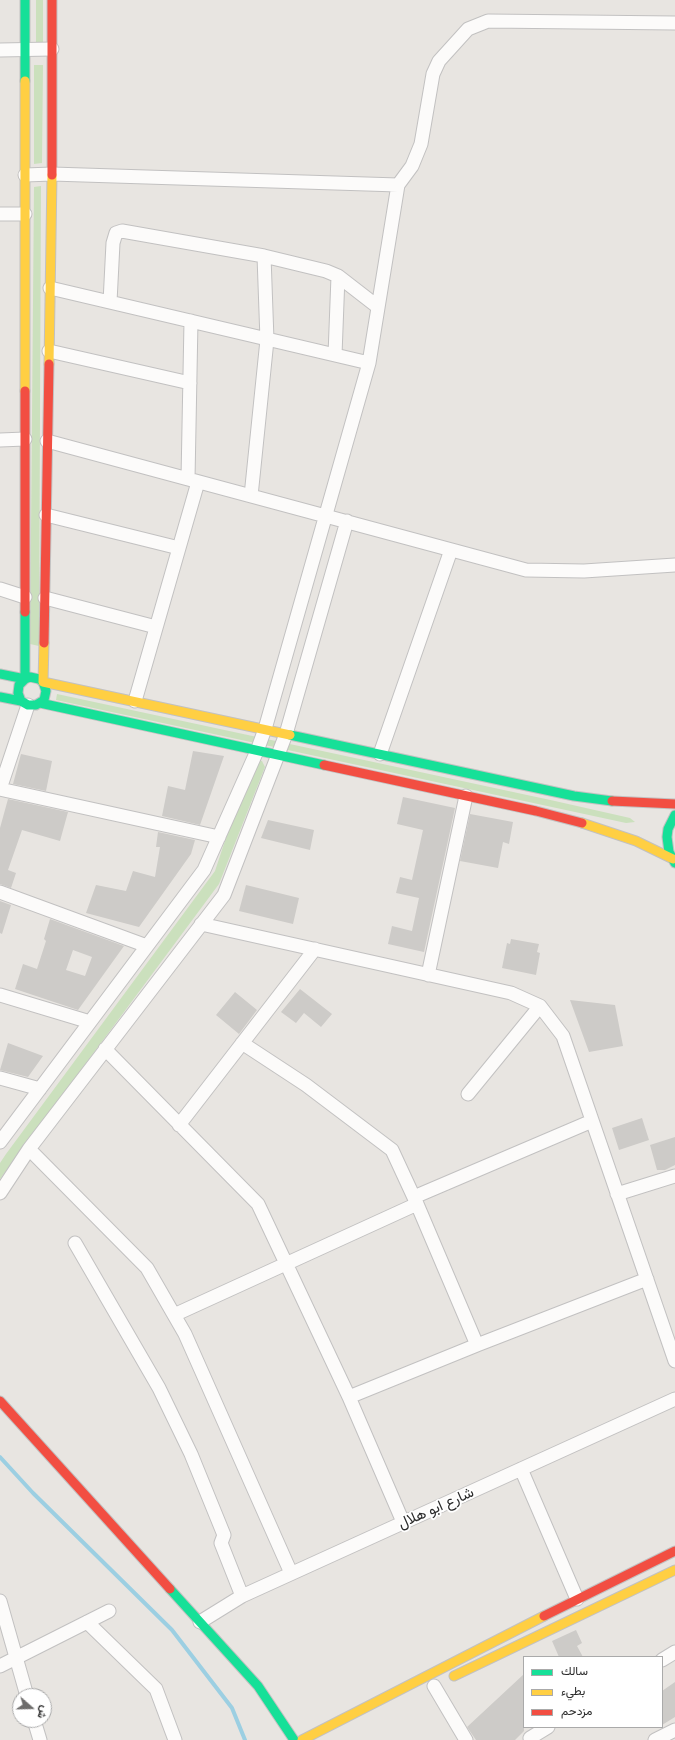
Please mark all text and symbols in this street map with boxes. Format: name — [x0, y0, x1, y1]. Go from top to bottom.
street label: شارع ابو هلال — [395, 1483, 477, 1533]
legend — [523, 1656, 663, 1728]
text: سالك — [561, 1664, 588, 1678]
text: بطيء — [561, 1684, 585, 1698]
north arrow — [12, 1688, 52, 1728]
text: ش — [34, 1703, 51, 1720]
text: مزدحم — [561, 1704, 592, 1718]

